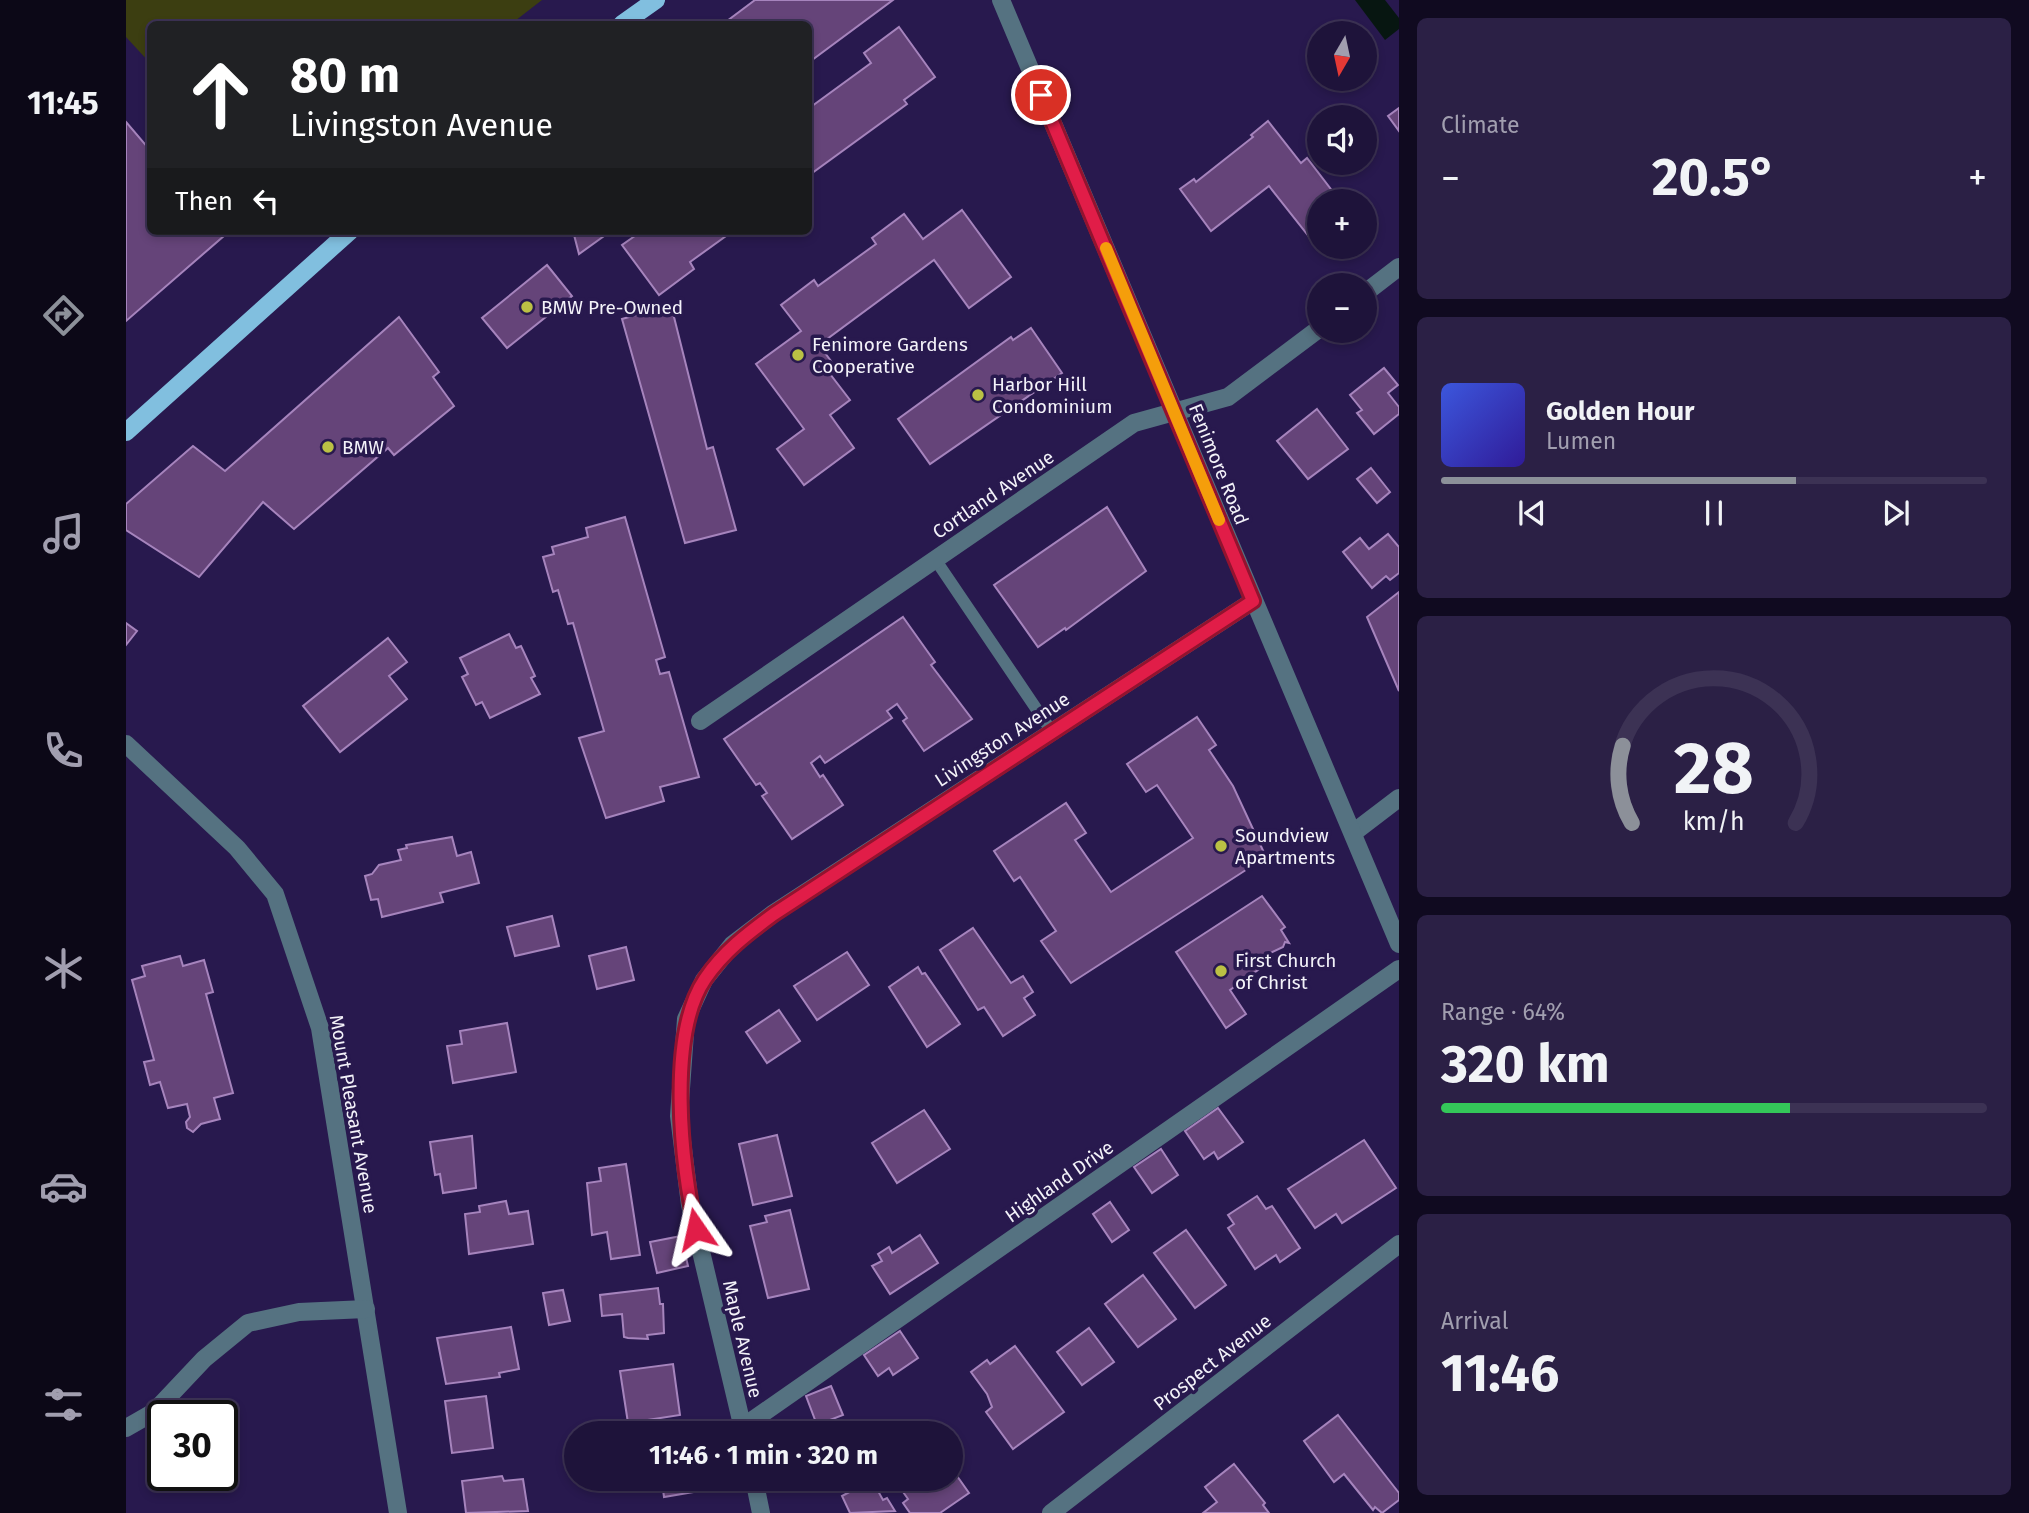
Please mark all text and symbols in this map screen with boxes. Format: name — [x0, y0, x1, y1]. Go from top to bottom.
north arrow — [1307, 21, 1377, 91]
map controls — [1307, 21, 1377, 343]
text: 80 m — [290, 46, 400, 105]
icon: ahead — [175, 49, 266, 140]
pin — [1011, 65, 1071, 125]
icon: arrive — [1022, 76, 1060, 114]
text: 11:45 — [27, 84, 99, 122]
button: sound — [1307, 105, 1377, 175]
text: Livingston Avenue — [290, 106, 553, 144]
text: Climate — [1441, 111, 1520, 139]
text: 20.5° — [1652, 146, 1776, 209]
text: − — [1441, 155, 1460, 201]
text: + — [1968, 155, 1987, 201]
icon: left — [247, 182, 285, 220]
text: Then — [175, 186, 233, 217]
button: + — [1307, 189, 1377, 259]
button: − — [1307, 273, 1377, 343]
icon: directions — [39, 291, 88, 340]
place label: BMW Pre-Owned — [541, 296, 683, 319]
marker: BMW Pre-Owned — [519, 299, 535, 315]
place label: Fenimore Gardens Cooperative — [812, 333, 968, 378]
marker: Fenimore Gardens Cooperative — [790, 347, 806, 363]
place label: Harbor Hill Condominium — [992, 373, 1112, 418]
marker: Harbor Hill Condominium — [970, 387, 986, 403]
text: Golden Hour — [1546, 396, 1694, 427]
street label: Fenimore Road — [1184, 400, 1253, 528]
text: Lumen — [1546, 427, 1616, 455]
place label: BMW — [342, 436, 384, 459]
marker: BMW — [320, 439, 336, 455]
street label: Cortland Avenue — [928, 445, 1058, 544]
icon: previous — [1513, 494, 1551, 532]
icon: pause — [1695, 494, 1733, 532]
icon: next — [1877, 494, 1915, 532]
icon: music — [39, 509, 88, 558]
street label: Livingston Avenue — [931, 687, 1074, 792]
text: 28 — [1674, 725, 1754, 812]
icon: phone — [39, 726, 88, 775]
text: km/h — [1683, 806, 1745, 836]
place label: Soundview Apartments — [1235, 824, 1335, 869]
marker: Soundview Apartments — [1213, 838, 1229, 854]
icon: climate — [39, 944, 88, 993]
place label: First Church of Christ — [1235, 949, 1336, 994]
marker: First Church of Christ — [1213, 963, 1229, 979]
text: Range · 64% — [1441, 998, 1565, 1026]
street label: Mount Pleasant Avenue — [325, 1013, 382, 1215]
text: 320 km — [1441, 1033, 1610, 1096]
street label: Highland Drive — [1001, 1136, 1118, 1227]
icon: car — [39, 1162, 88, 1211]
position arrow — [659, 1192, 733, 1266]
street label: Maple Avenue — [718, 1278, 767, 1400]
text: Arrival — [1441, 1307, 1508, 1335]
street label: Prospect Avenue — [1149, 1309, 1276, 1415]
text: 11:46 — [1441, 1342, 1559, 1405]
icon: filters — [39, 1380, 88, 1429]
speed limit sign: 30 — [147, 1400, 238, 1491]
text: 11:46 · 1 min · 320 m — [649, 1440, 878, 1471]

